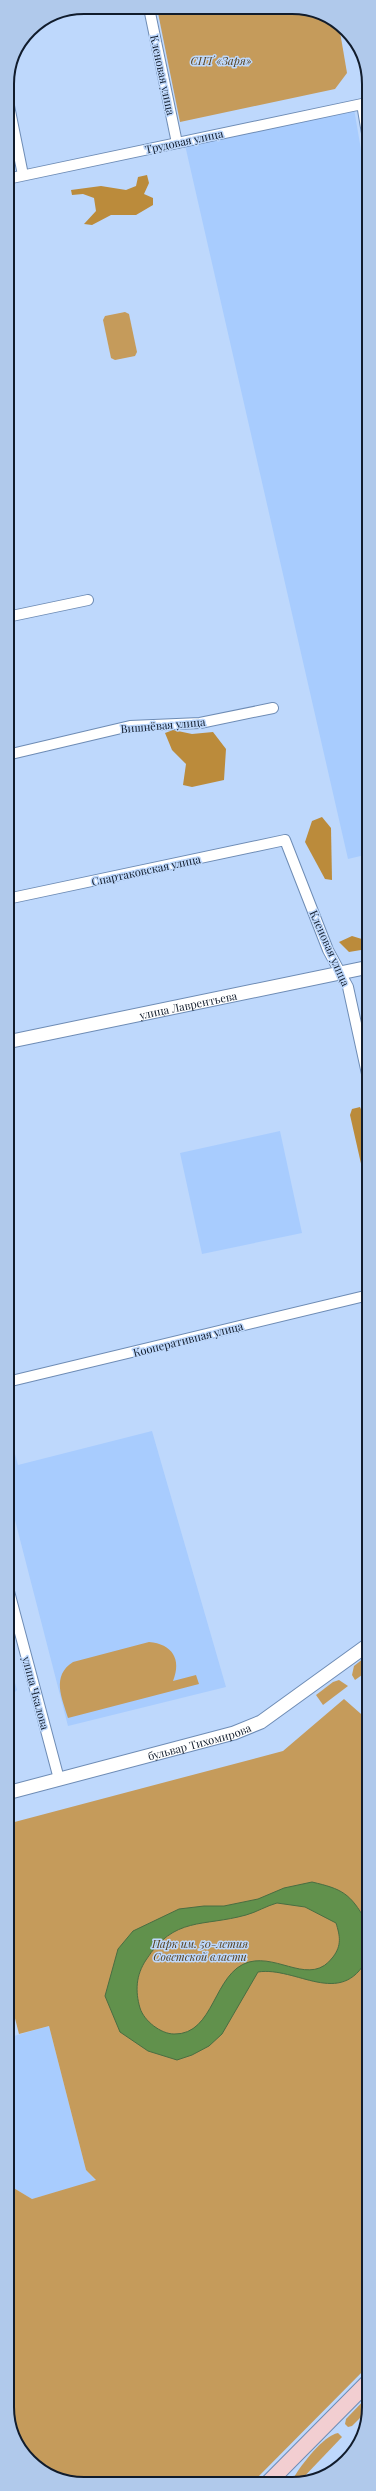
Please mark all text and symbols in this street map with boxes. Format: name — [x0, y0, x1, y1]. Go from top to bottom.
street label: Кленовая улица — [147, 33, 179, 117]
park label: СНТ «Заря» — [191, 53, 252, 68]
street label: Трудовая улица — [144, 125, 225, 157]
street label: Вишнёвая улица — [120, 714, 207, 736]
street label: Спартаковская улица — [90, 851, 203, 889]
street label: Кленовая улица — [307, 908, 354, 989]
street label: улица Лаврентьева — [137, 987, 239, 1022]
street label: Кооперативная улица — [131, 1318, 245, 1360]
street label: улица Чкалова — [19, 1654, 53, 1732]
street label: бульвар Тихомирова — [146, 1719, 254, 1763]
park label: Парк им. 50-летия Советской власти — [151, 1936, 248, 1964]

